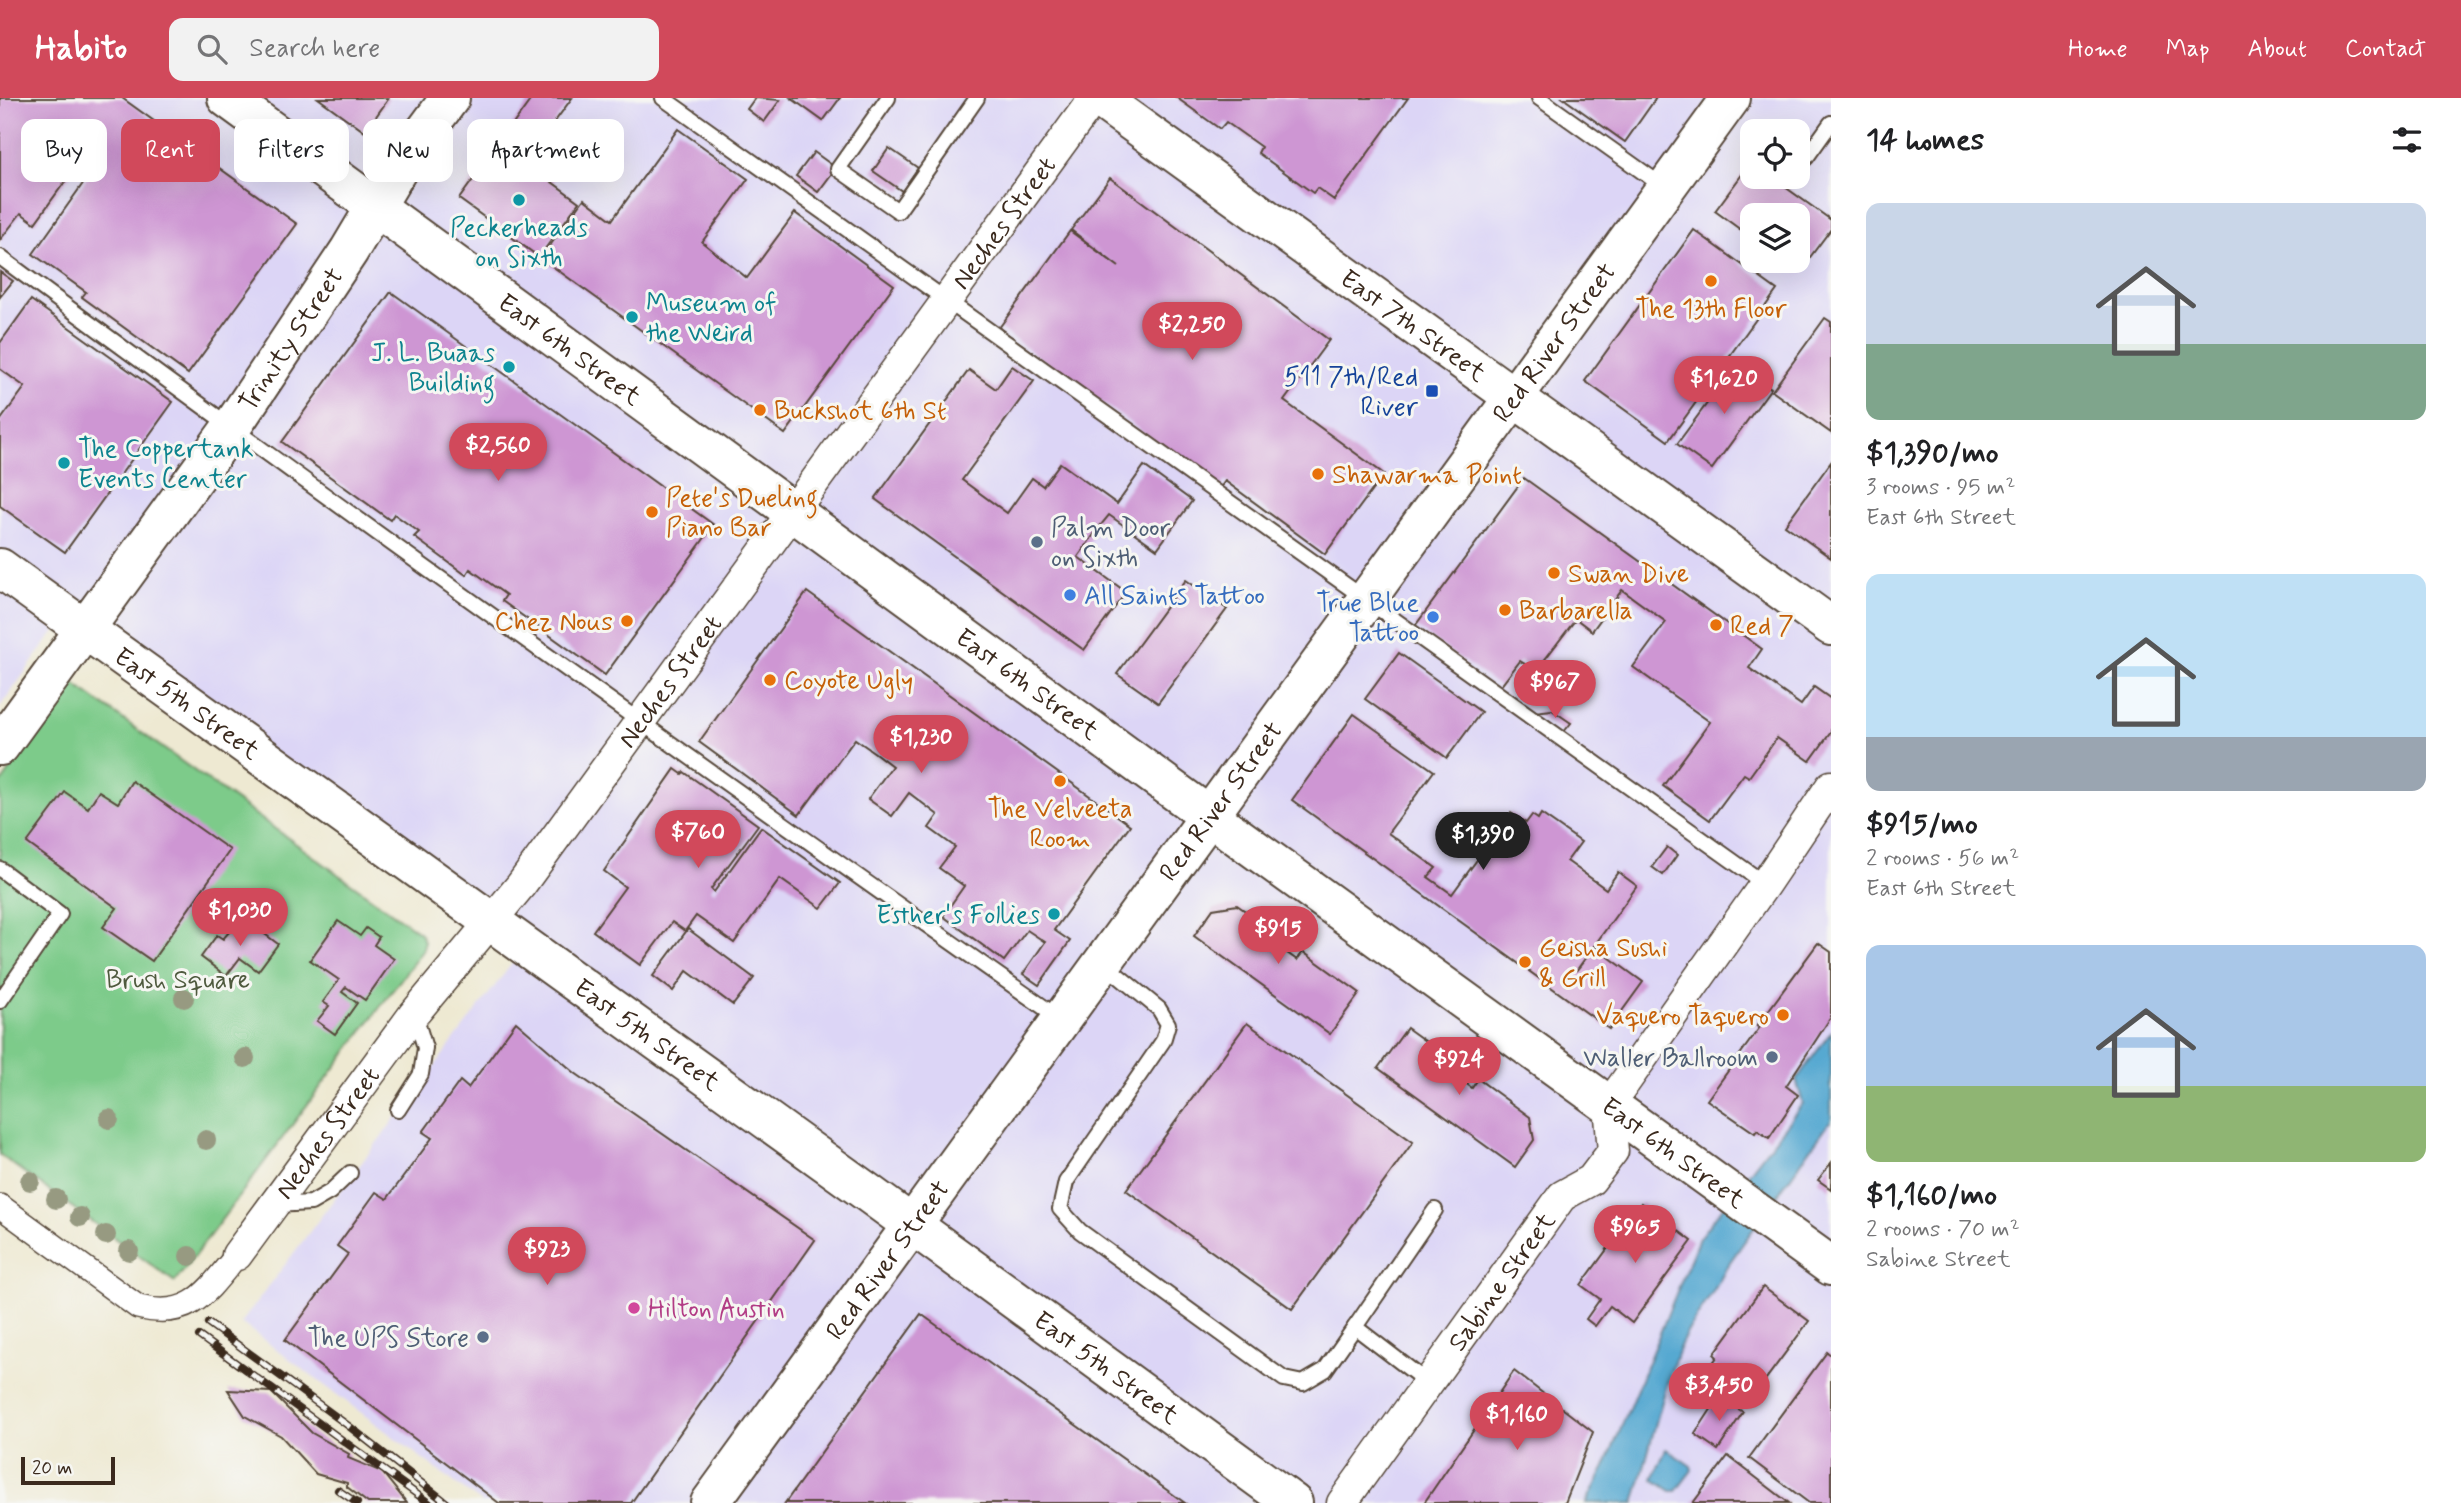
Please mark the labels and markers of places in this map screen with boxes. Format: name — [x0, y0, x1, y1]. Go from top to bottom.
marker: Peckerheads on Sixth — [511, 192, 527, 208]
place label: Peckerheads on Sixth — [450, 212, 588, 276]
marker: The 13th Floor — [1703, 273, 1719, 289]
place label: Museum of the Weird — [646, 287, 776, 351]
place label: The 13th Floor — [1635, 293, 1787, 327]
pin: $2,250 — [1135, 302, 1249, 362]
marker: Museum of the Weird — [624, 309, 640, 325]
place label: J. L. Buaas Building — [371, 337, 495, 404]
pin: $1,620 — [1667, 356, 1781, 416]
marker: J. L. Buaas Building — [501, 359, 517, 375]
place label: 511 7th/Red River — [1284, 361, 1419, 425]
marker: 511 7th/Red River — [1424, 383, 1440, 399]
place label: Buckshot 6th St — [774, 395, 947, 429]
marker: Buckshot 6th St — [752, 402, 768, 418]
pin: $2,560 — [441, 424, 555, 483]
place label: The Coppertank Events Center — [78, 433, 254, 497]
marker: The Coppertank Events Center — [56, 455, 72, 471]
place label: Shawarma Point — [1332, 459, 1522, 493]
marker: Shawarma Point — [1310, 466, 1326, 482]
place label: Pete's Dueling Piano Bar — [666, 482, 818, 546]
marker: Pete's Dueling Piano Bar — [644, 504, 660, 520]
place label: Palm Door on Sixth — [1051, 512, 1171, 576]
marker: Palm Door on Sixth — [1029, 534, 1045, 550]
place label: Swan Dive — [1568, 558, 1689, 592]
marker: Swan Dive — [1546, 565, 1562, 581]
place label: All Saints Tattoo — [1084, 580, 1265, 614]
marker: All Saints Tattoo — [1062, 587, 1078, 603]
place label: True Blue Tattoo — [1316, 587, 1419, 651]
place label: Barbarella — [1519, 595, 1633, 629]
marker: Barbarella — [1497, 602, 1513, 618]
place label: Chez Nous — [494, 606, 613, 640]
marker: True Blue Tattoo — [1425, 609, 1441, 625]
place label: Red 7 — [1730, 610, 1794, 644]
marker: Chez Nous — [619, 613, 635, 629]
marker: Red 7 — [1708, 617, 1724, 633]
pin: $967 — [1514, 660, 1596, 720]
place label: Coyote Ugly — [784, 665, 913, 699]
marker: Coyote Ugly — [762, 672, 778, 688]
pin: $1,230 — [864, 716, 978, 775]
marker: The Velveeta Room — [1052, 773, 1068, 789]
place label: The Velveeta Room — [987, 793, 1133, 857]
pin: $760 — [657, 810, 739, 870]
pin: $1,390 — [1426, 812, 1540, 872]
pin: $1,030 — [183, 888, 297, 948]
place label: Esther's Follies — [876, 899, 1040, 933]
marker: Esther's Follies — [1046, 906, 1062, 922]
pin: $915 — [1237, 906, 1319, 966]
place label: Geisha Sushi & Grill — [1539, 932, 1667, 996]
marker: Geisha Sushi & Grill — [1517, 954, 1533, 970]
place label: Vaquero Taquero — [1596, 1000, 1769, 1034]
marker: Vaquero Taquero — [1775, 1007, 1791, 1023]
pin: $924 — [1418, 1038, 1500, 1097]
place label: Waller Ballroom — [1583, 1042, 1758, 1076]
marker: Waller Ballroom — [1764, 1049, 1780, 1065]
pin: $965 — [1594, 1206, 1676, 1265]
pin: $923 — [506, 1228, 588, 1287]
place label: Hilton Austin — [648, 1293, 785, 1327]
marker: Hilton Austin — [626, 1300, 642, 1316]
place label: The UPS Store — [308, 1322, 469, 1356]
marker: The UPS Store — [475, 1329, 491, 1345]
pin: $3,450 — [1662, 1364, 1776, 1423]
pin: $1,160 — [1460, 1392, 1574, 1452]

